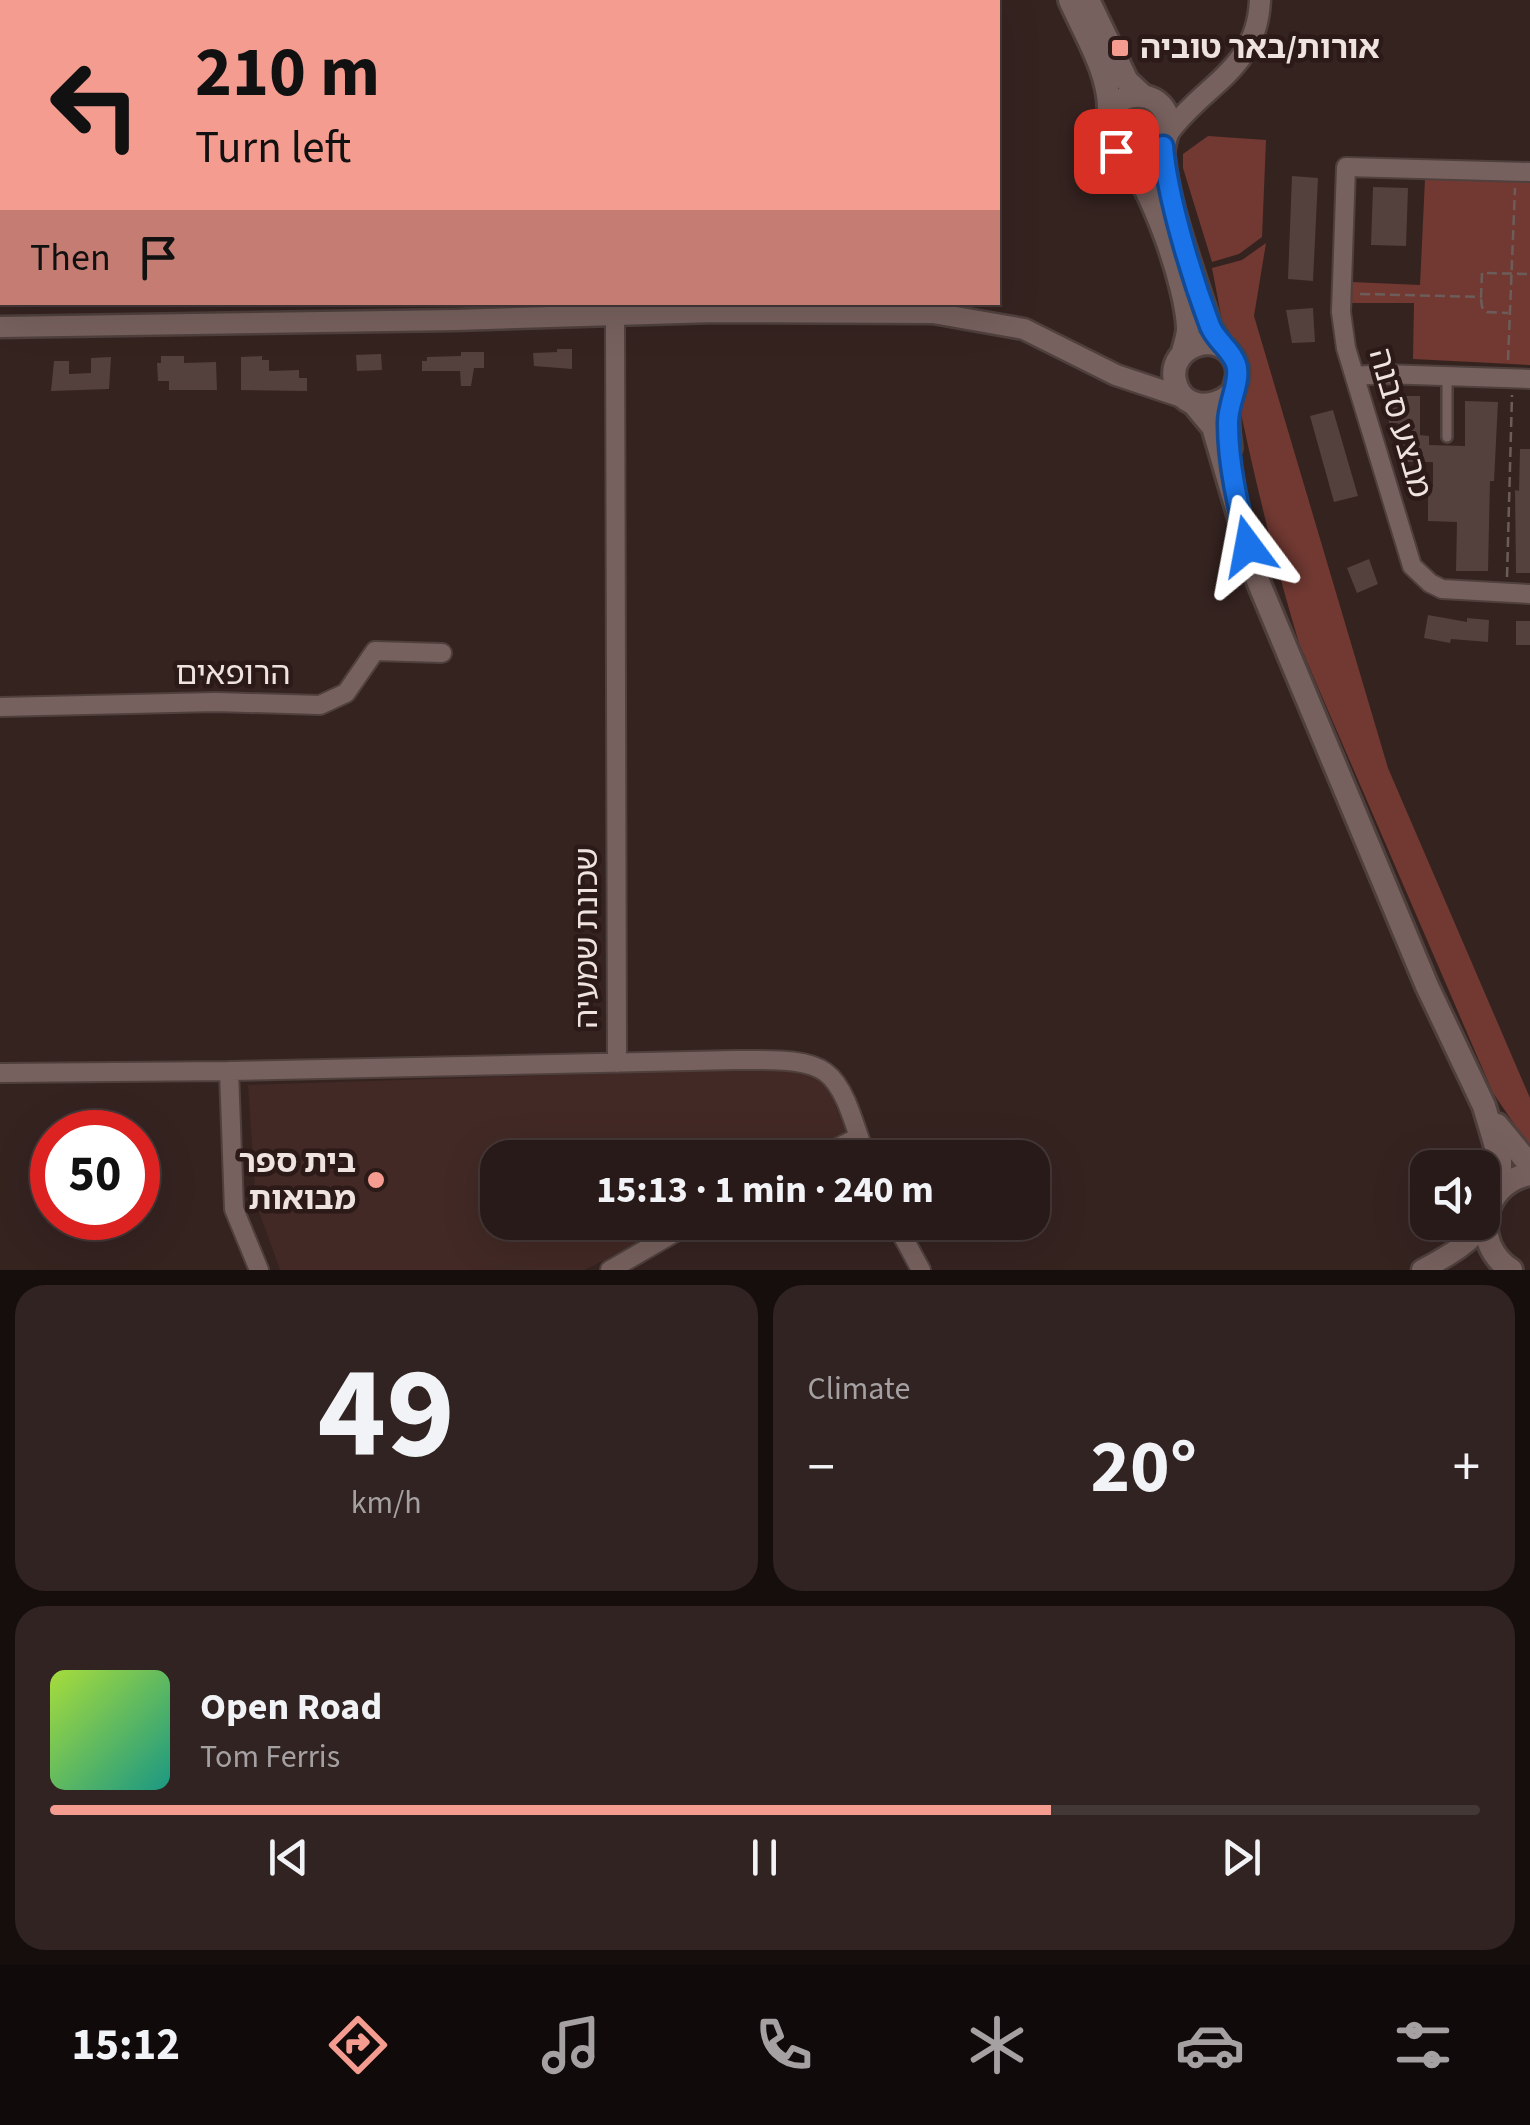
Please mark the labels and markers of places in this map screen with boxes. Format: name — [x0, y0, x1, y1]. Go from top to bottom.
place label: אורות/באר טוביה — [1140, 25, 1380, 71]
marker: אורות/באר טוביה — [1109, 37, 1131, 59]
pin — [1074, 109, 1159, 194]
place label: בית ספר מבואות — [238, 1139, 356, 1222]
marker: בית ספר מבואות — [365, 1169, 387, 1191]

